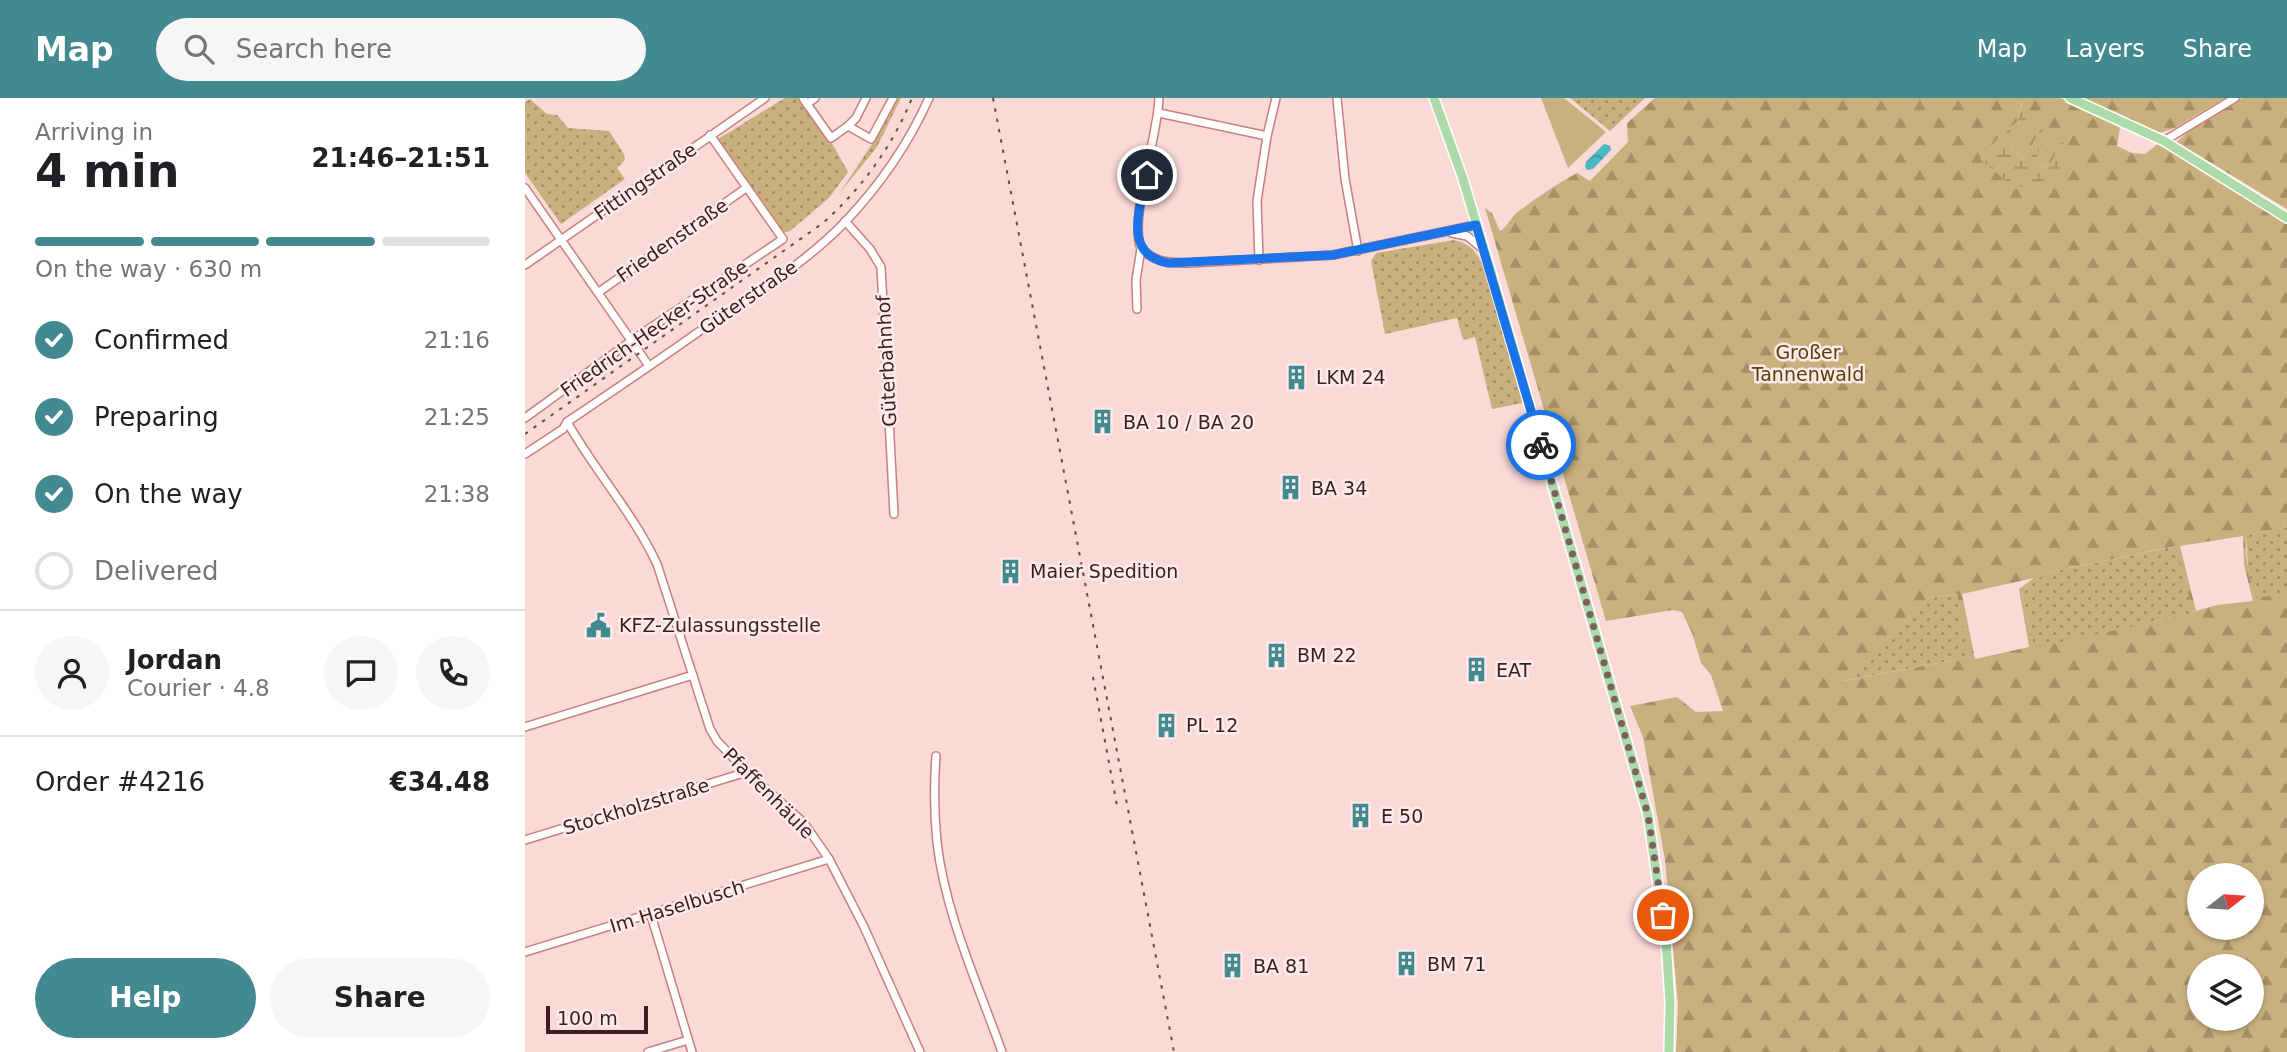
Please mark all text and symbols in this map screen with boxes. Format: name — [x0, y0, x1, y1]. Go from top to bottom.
search box — [156, 18, 646, 81]
text: Map — [35, 30, 114, 69]
icon: search — [180, 30, 218, 68]
text: Search here — [236, 34, 392, 64]
text: Map — [1977, 35, 2027, 63]
text: Layers — [2065, 35, 2145, 63]
text: Share — [2183, 35, 2252, 63]
text: Arriving in — [35, 119, 153, 145]
street label: Fittingstraße — [590, 138, 700, 224]
text: 21:46–21:51 — [311, 143, 490, 173]
text: 4 min — [35, 144, 179, 198]
pin — [1117, 145, 1177, 205]
icon: home — [1128, 156, 1166, 194]
street label: Friedenstraße — [612, 194, 732, 286]
street label: Friedrich-Hecker-Straße — [556, 255, 752, 401]
street label: Güterstraße — [695, 255, 801, 339]
text: On the way · 630 m — [35, 256, 262, 282]
street label: Güterbahnhof — [871, 293, 900, 427]
icon: check — [35, 321, 73, 359]
text: Confirmed — [94, 325, 229, 355]
text: 21:16 — [424, 327, 490, 353]
park label: Großer Tannenwald — [1751, 341, 1864, 385]
building icon: LKM 24 — [1282, 363, 1310, 391]
place label: LKM 24 — [1316, 366, 1386, 388]
icon: check — [35, 398, 73, 436]
text: Preparing — [94, 402, 219, 432]
text: 21:25 — [424, 404, 490, 430]
building icon: BA 10 / BA 20 — [1089, 408, 1117, 436]
courier — [1506, 410, 1576, 480]
place label: BA 10 / BA 20 — [1123, 411, 1254, 433]
icon: bike — [1522, 426, 1560, 464]
building icon: BA 34 — [1277, 474, 1305, 502]
icon: check — [35, 475, 73, 513]
place label: BA 34 — [1311, 477, 1367, 499]
text: On the way — [94, 479, 243, 509]
text: 21:38 — [424, 481, 490, 507]
text: Delivered — [94, 556, 218, 586]
building icon: Maier Spedition — [996, 557, 1024, 585]
place label: Maier Spedition — [1030, 560, 1178, 582]
public building icon: KFZ-Zulassungsstelle — [585, 611, 613, 639]
place label: KFZ-Zulassungsstelle — [619, 614, 821, 636]
button: person — [35, 636, 109, 710]
button: chat — [324, 636, 398, 710]
button: phone — [416, 636, 490, 710]
building icon: BM 22 — [1263, 641, 1291, 669]
place label: BM 22 — [1297, 644, 1357, 666]
text: Jordan — [127, 645, 222, 675]
building icon: EAT — [1462, 656, 1490, 684]
place label: EAT — [1496, 659, 1532, 681]
text: Courier · 4.8 — [127, 675, 270, 701]
building icon: PL 12 — [1152, 711, 1180, 739]
place label: PL 12 — [1186, 714, 1238, 736]
street label: Pfaffenhäule — [719, 743, 819, 843]
text: Order #4216 — [35, 767, 205, 797]
text: €34.48 — [390, 767, 490, 797]
street label: Stockholzstraße — [560, 773, 712, 839]
building icon: E 50 — [1347, 802, 1375, 830]
place label: E 50 — [1381, 805, 1423, 827]
north arrow — [2187, 863, 2265, 940]
map controls — [2187, 863, 2264, 1031]
street label: Im Haselbusch — [607, 875, 747, 937]
pin — [1633, 885, 1693, 945]
icon: bag — [1644, 896, 1682, 934]
building icon: BM 71 — [1393, 950, 1421, 978]
building icon: BA 81 — [1219, 952, 1247, 980]
place label: BM 71 — [1427, 953, 1487, 975]
button: layers — [2187, 954, 2264, 1031]
place label: BA 81 — [1253, 955, 1309, 977]
button: Help — [35, 958, 256, 1038]
button: Share — [270, 958, 490, 1038]
scale bar — [546, 1003, 647, 1035]
text: 100 m — [557, 1007, 618, 1029]

